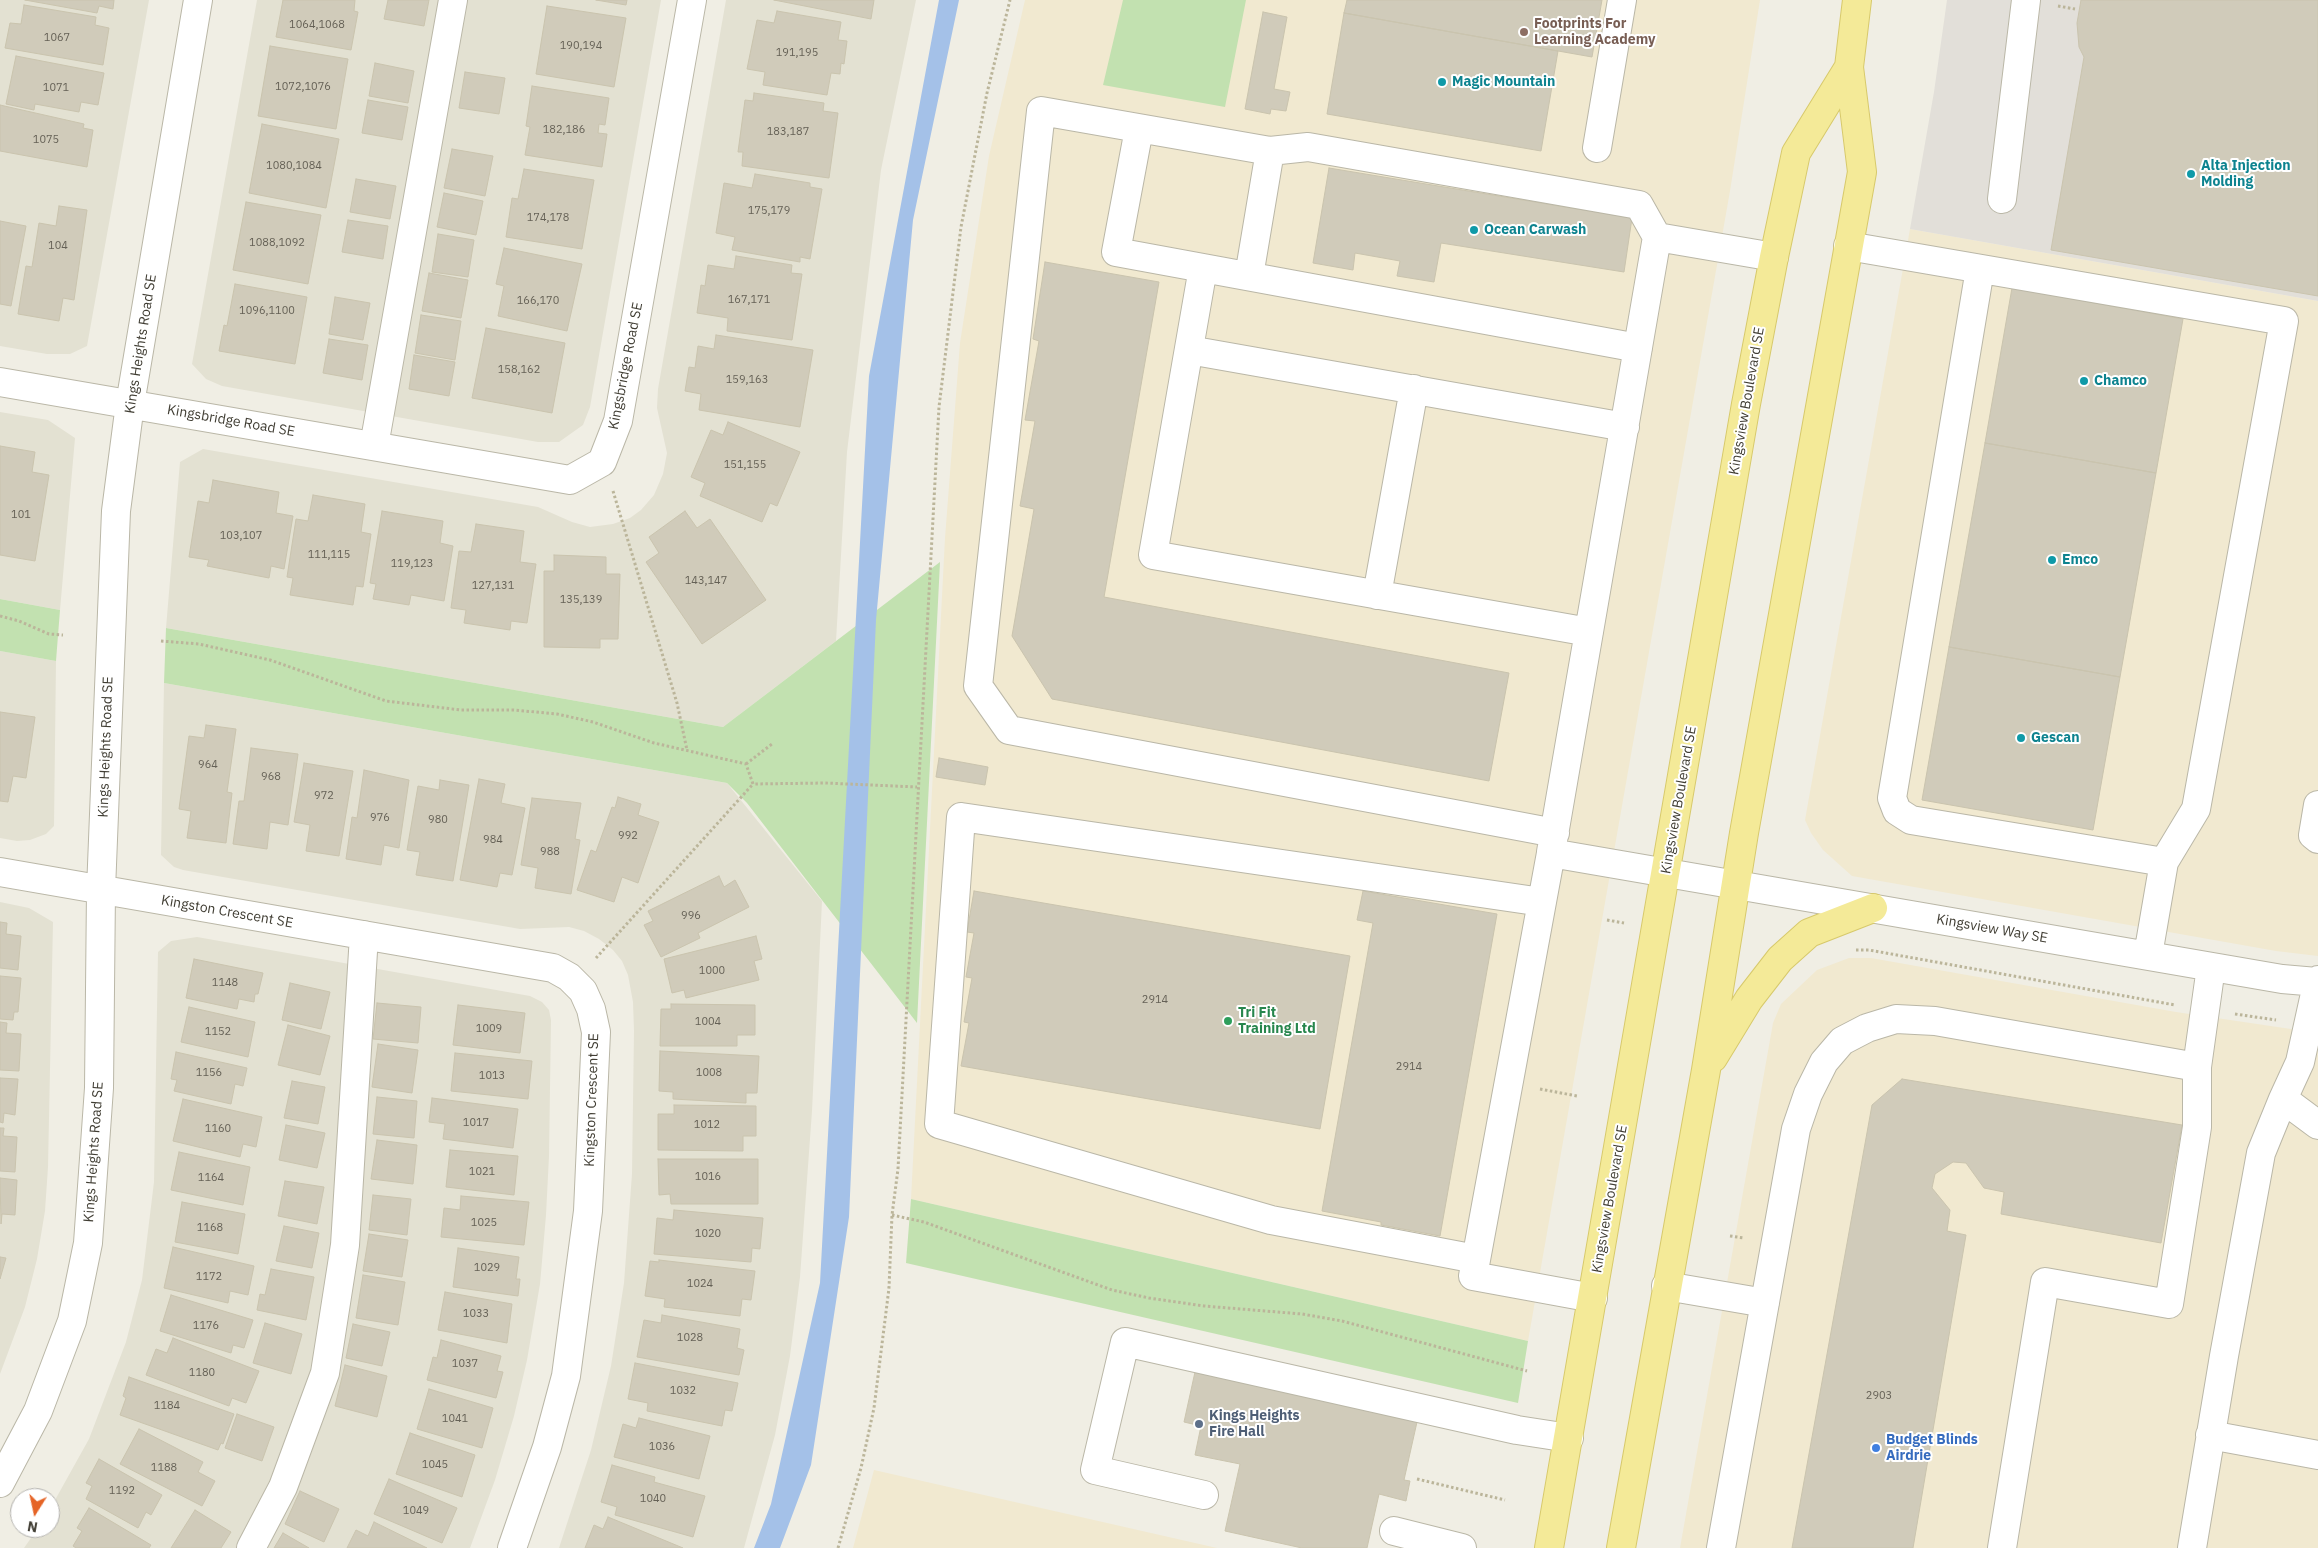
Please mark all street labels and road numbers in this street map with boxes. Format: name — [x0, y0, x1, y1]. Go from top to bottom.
street label: Kings Heights Road SE — [122, 273, 160, 415]
street label: Kingsbridge Road SE — [605, 301, 647, 431]
street label: Kingsview Boulevard SE — [1726, 326, 1768, 476]
street label: Kingsbridge Road SE — [166, 401, 296, 441]
street label: Kings Heights Road SE — [95, 676, 117, 818]
street label: Kingsview Boulevard SE — [1658, 725, 1700, 875]
street label: Kingston Crescent SE — [160, 892, 294, 932]
street label: Kingsview Way SE — [1935, 911, 2049, 947]
street label: Kingston Crescent SE — [581, 1033, 603, 1167]
street label: Kings Heights Road SE — [81, 1081, 107, 1223]
street label: Kingsview Boulevard SE — [1589, 1124, 1631, 1274]

